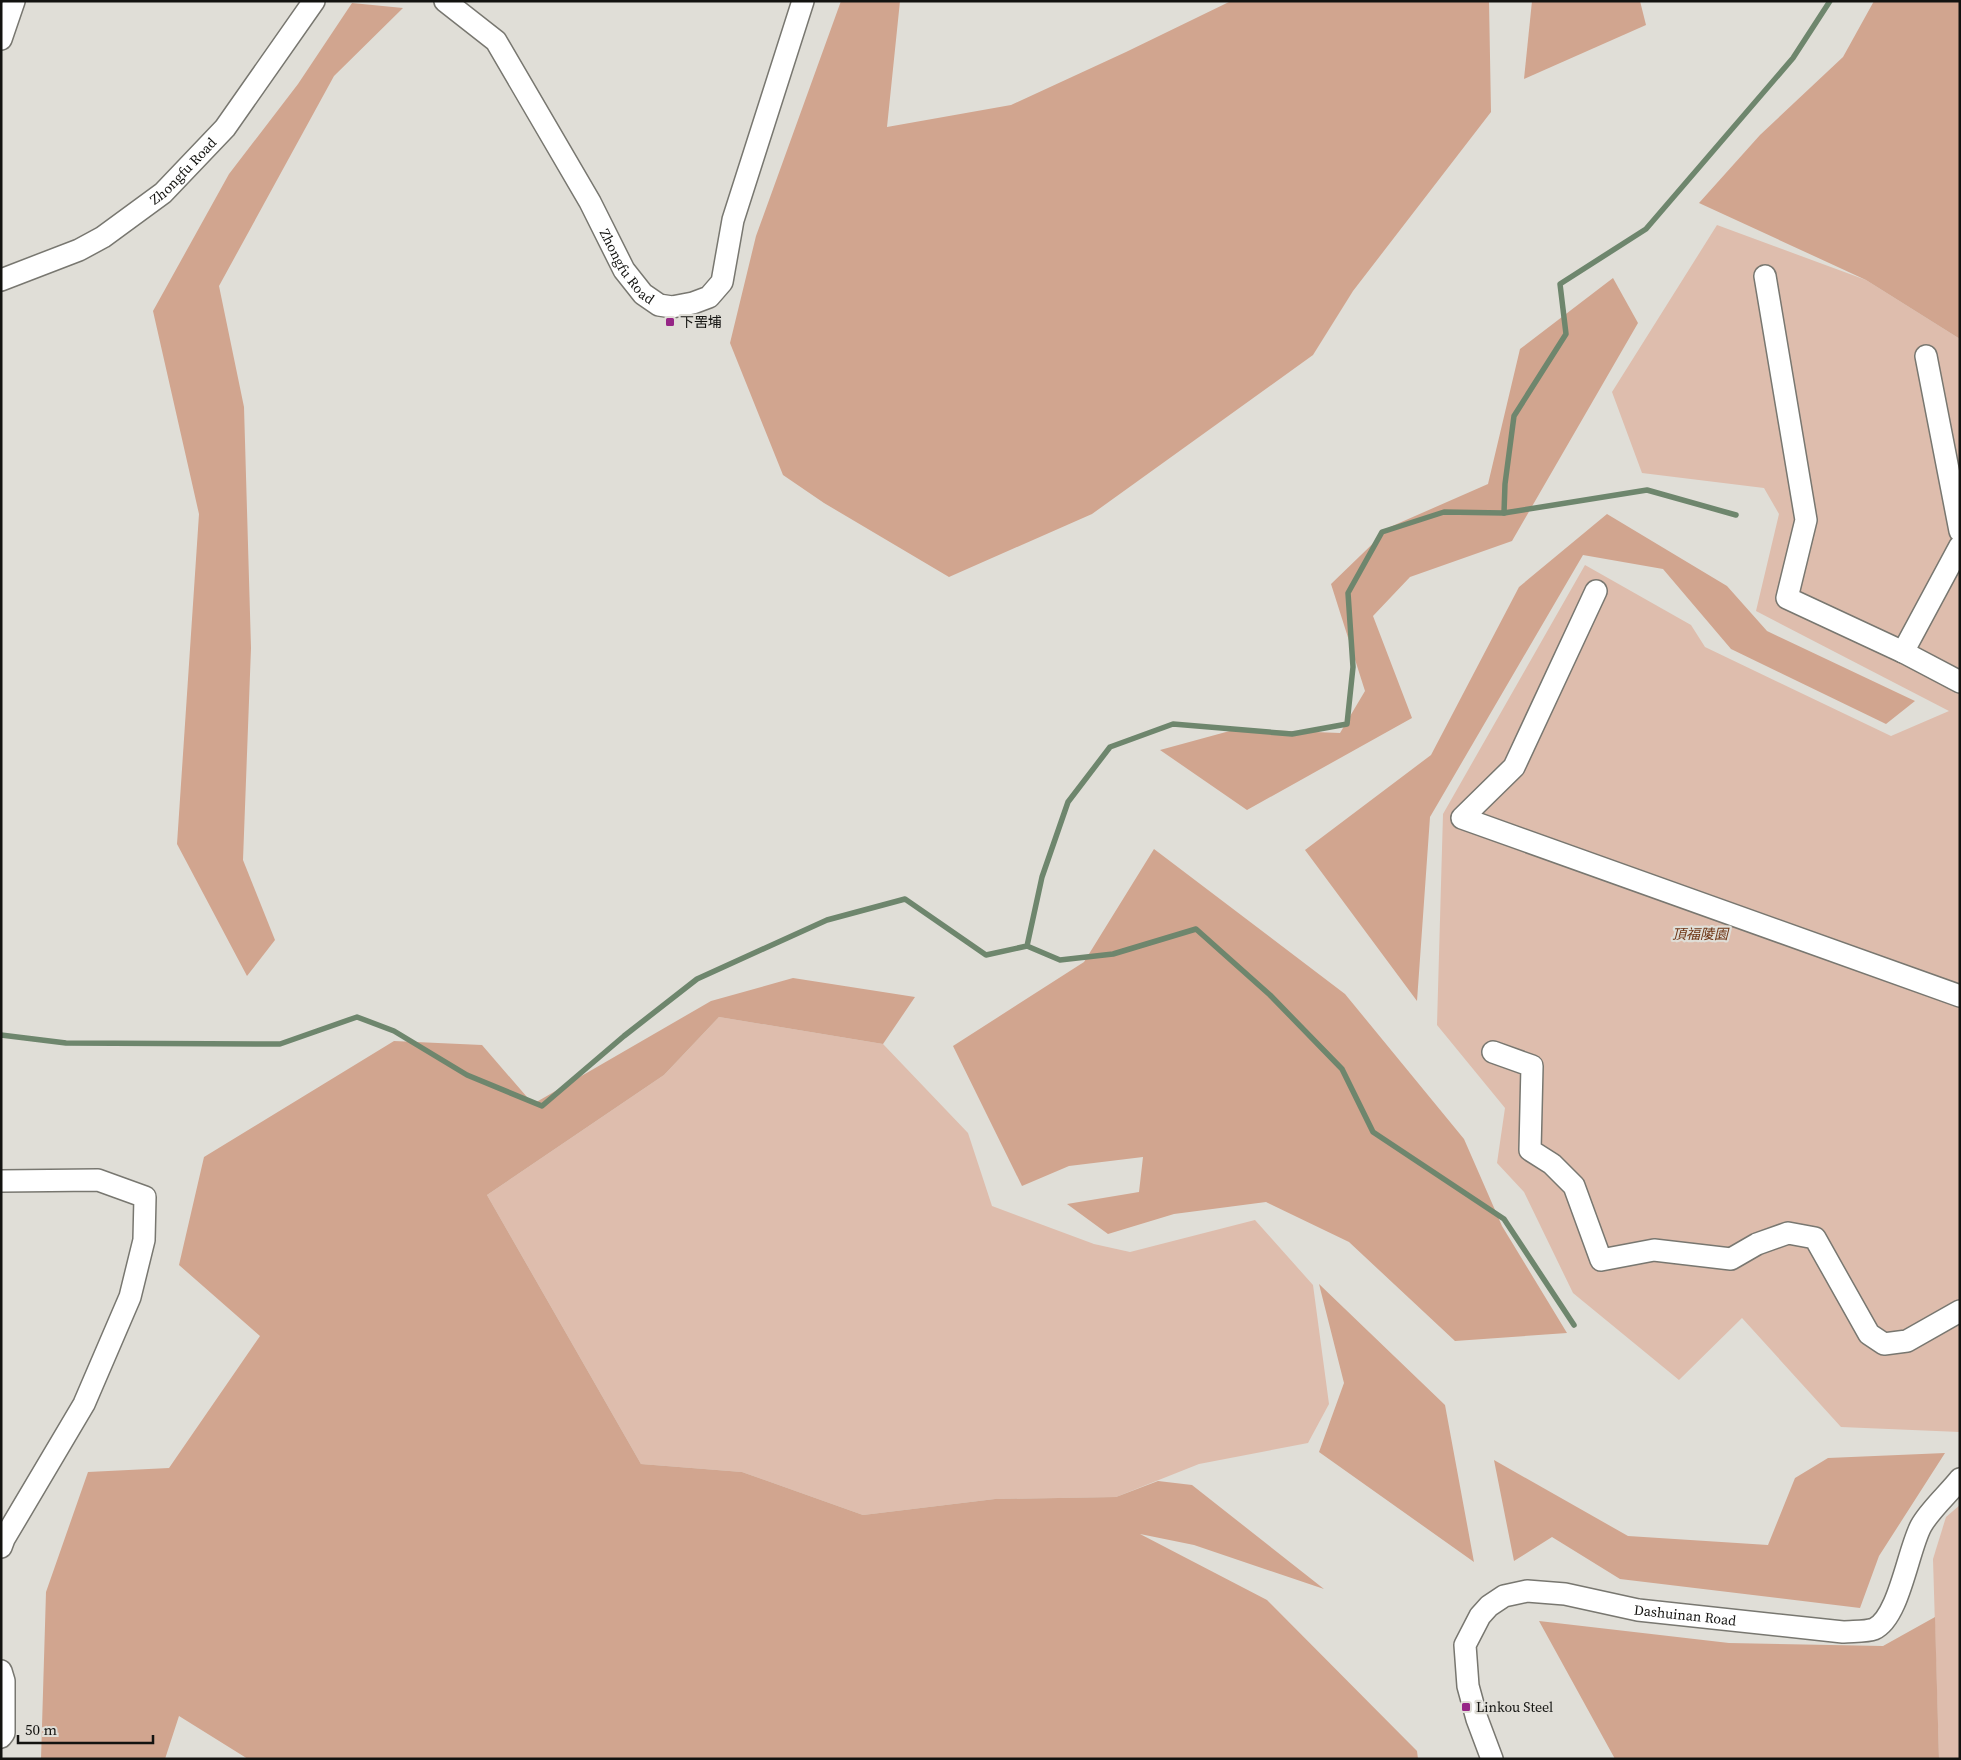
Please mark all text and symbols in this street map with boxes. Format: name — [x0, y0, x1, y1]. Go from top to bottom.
street label: Zhongfu Road — [146, 133, 221, 209]
street label: Zhongfu Road — [595, 225, 659, 309]
place label: 下罟埔 — [680, 312, 722, 332]
marker: 下罟埔 — [664, 316, 676, 328]
park label: 頂福陵園 — [1672, 924, 1730, 944]
street label: Dashuinan Road — [1633, 1600, 1737, 1630]
place label: Linkou Steel — [1476, 1697, 1553, 1717]
marker: Linkou Steel — [1460, 1701, 1472, 1713]
scale bar — [18, 1712, 152, 1744]
text: 50 m — [25, 1719, 57, 1740]

